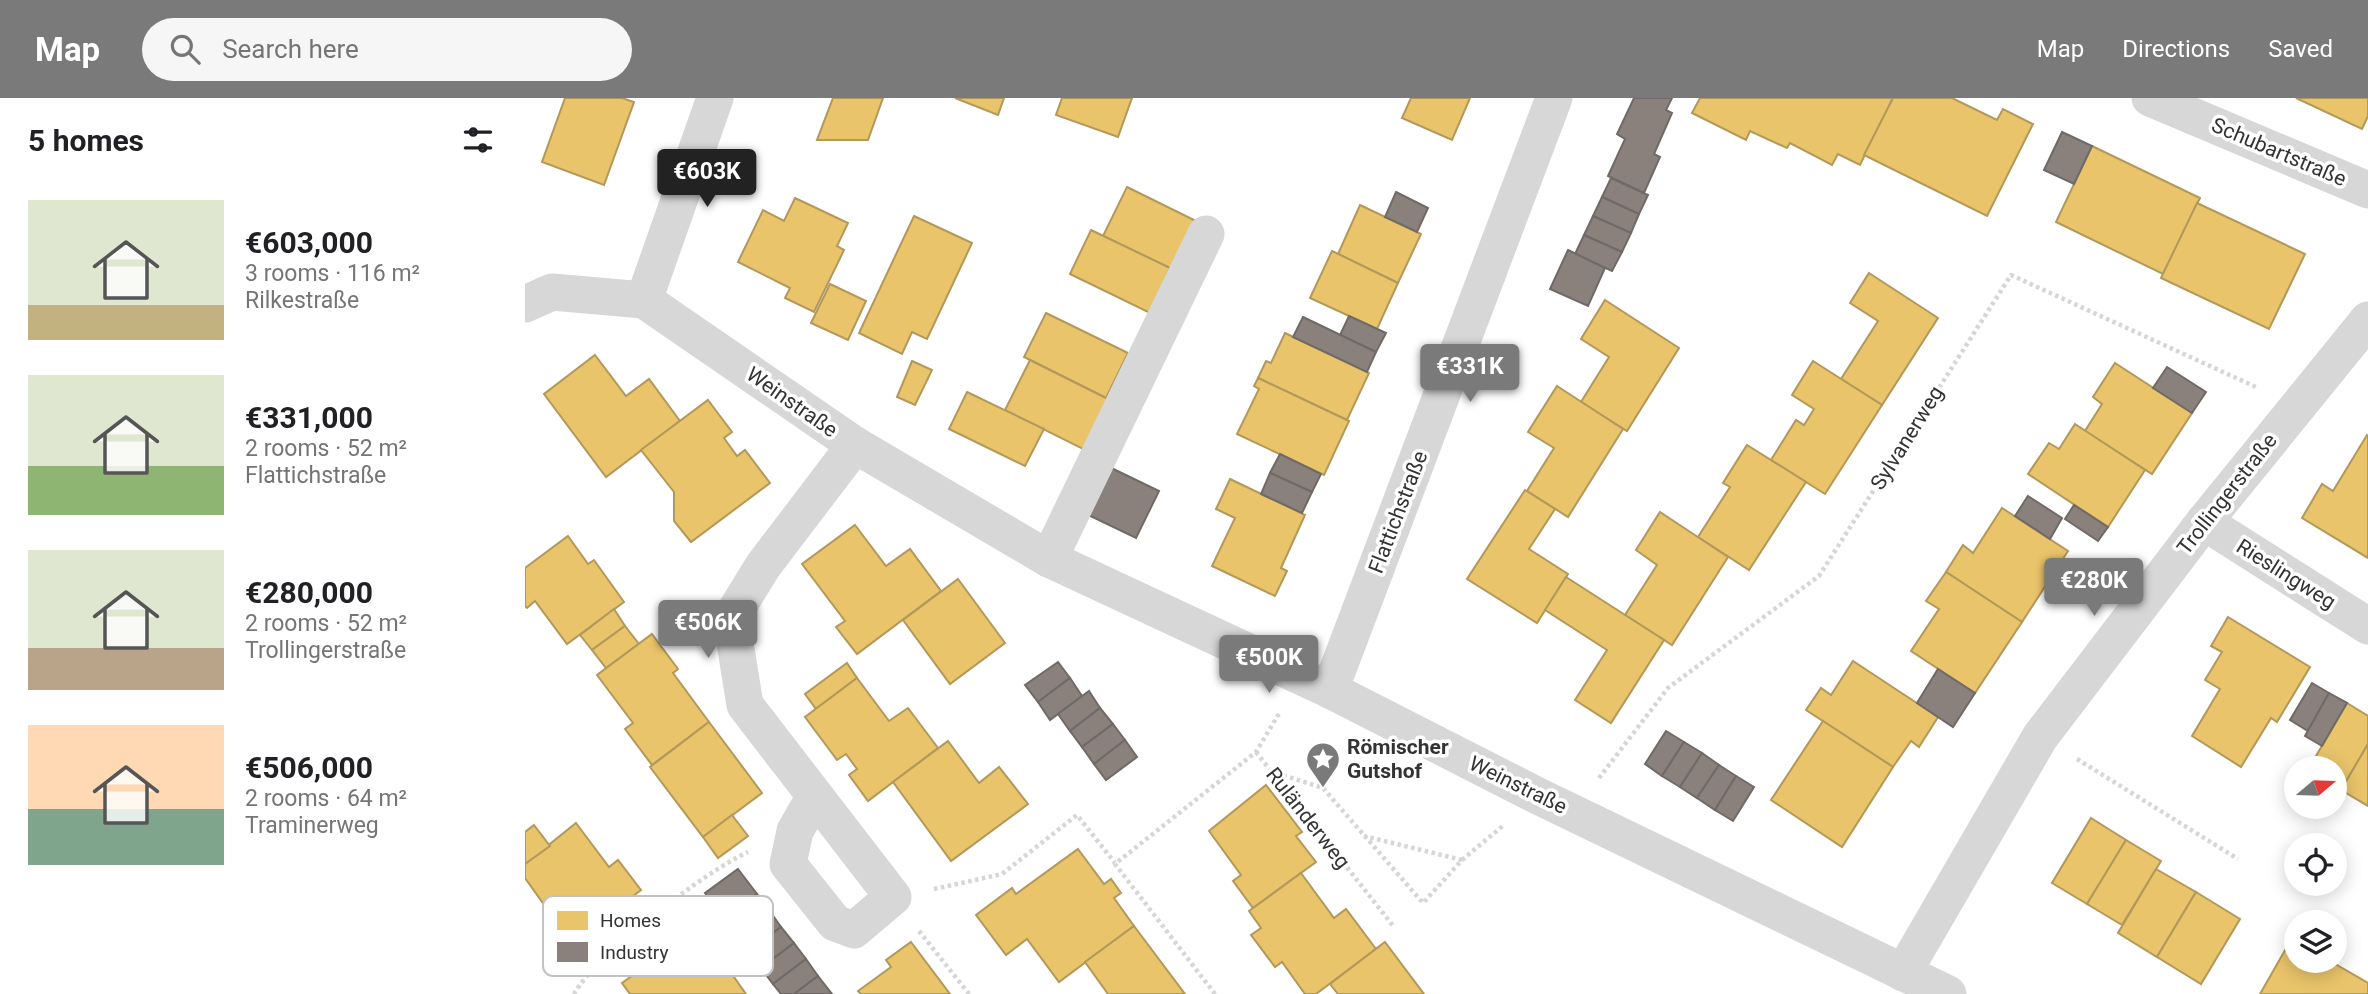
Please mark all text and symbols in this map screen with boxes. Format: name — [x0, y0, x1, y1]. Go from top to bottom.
search box — [142, 18, 632, 81]
text: Map — [35, 30, 100, 69]
icon: search — [166, 30, 204, 68]
text: Search here — [222, 34, 359, 64]
text: Map — [2037, 35, 2084, 63]
text: Directions — [2122, 35, 2230, 63]
text: Saved — [2268, 35, 2333, 63]
street label: Schubartstraße — [2208, 113, 2350, 191]
icon: filters — [459, 121, 497, 159]
text: 5 homes — [28, 123, 144, 158]
pin: €603K — [658, 150, 756, 209]
text: €603K — [673, 158, 741, 185]
text: €603,000 — [245, 225, 373, 260]
icon: home — [84, 228, 168, 312]
text: 3 rooms · 116 m² — [245, 260, 420, 287]
text: Rilkestraße — [245, 287, 359, 314]
pin: €331K — [1421, 344, 1519, 404]
text: €331K — [1436, 353, 1504, 380]
street label: Weinstraße — [742, 362, 842, 442]
street label: Sylvanerweg — [1866, 382, 1948, 494]
text: €331,000 — [245, 400, 373, 435]
icon: home — [84, 403, 168, 487]
street label: Trollingerstraße — [2172, 429, 2282, 559]
text: 2 rooms · 52 m² — [245, 435, 407, 462]
street label: Flattichstraße — [1364, 447, 1432, 577]
text: Flattichstraße — [245, 462, 386, 489]
street label: Rieslingweg — [2232, 534, 2340, 614]
pin: €280K — [2045, 559, 2143, 618]
text: €280K — [2060, 567, 2128, 594]
text: €280,000 — [245, 575, 373, 610]
icon: home — [84, 578, 168, 662]
pin: €506K — [659, 601, 757, 660]
text: €506K — [674, 609, 742, 636]
text: 2 rooms · 52 m² — [245, 610, 407, 637]
pin: €500K — [1220, 636, 1318, 695]
text: Trollingerstraße — [245, 637, 406, 664]
text: €500K — [1235, 644, 1303, 671]
place label: Römischer Gutshof — [1347, 735, 1449, 783]
place icon: Römischer Gutshof — [1304, 740, 1342, 789]
text: €506,000 — [245, 750, 373, 785]
street label: Weinstraße — [1465, 751, 1571, 819]
icon: home — [84, 753, 168, 837]
north arrow — [2284, 756, 2347, 819]
map controls — [2284, 756, 2347, 973]
street label: Ruländerweg — [1261, 763, 1355, 873]
text: 2 rooms · 64 m² — [245, 785, 407, 812]
text: Traminerweg — [245, 812, 379, 839]
button: locate — [2284, 833, 2347, 896]
legend — [543, 896, 773, 976]
text: Homes — [600, 909, 661, 932]
button: layers — [2284, 910, 2347, 973]
text: Industry — [600, 941, 668, 964]

